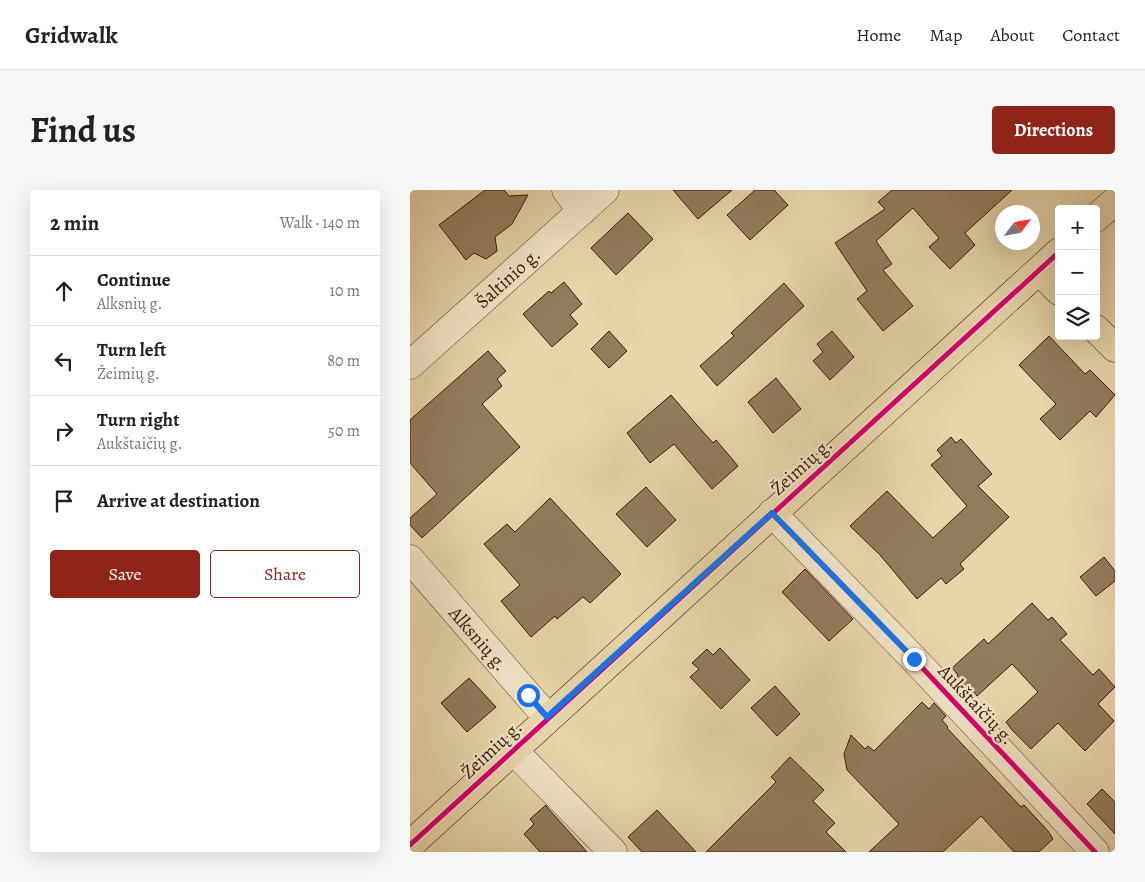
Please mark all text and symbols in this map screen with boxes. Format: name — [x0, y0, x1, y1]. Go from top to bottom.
text: Gridwalk — [25, 19, 118, 51]
text: Home — [856, 23, 901, 47]
text: Map — [929, 23, 962, 47]
text: About — [990, 23, 1034, 47]
text: Contact — [1062, 23, 1120, 47]
text: Find us — [30, 106, 136, 154]
button: Directions — [992, 106, 1115, 154]
north arrow — [995, 205, 1040, 250]
map controls — [1055, 205, 1100, 340]
button: + — [1055, 205, 1100, 250]
text: 2 min — [50, 209, 99, 237]
text: Walk · 140 m — [280, 212, 360, 234]
street label: Šaltinio g. — [470, 242, 546, 314]
button: − — [1055, 250, 1100, 295]
text: Continue — [97, 267, 171, 293]
icon: ahead — [50, 277, 78, 305]
text: 10 m — [330, 280, 360, 302]
text: Alksnių g. — [97, 293, 162, 315]
button: layers — [1055, 295, 1100, 340]
text: Turn left — [97, 337, 166, 363]
icon: left — [50, 347, 78, 375]
text: 80 m — [327, 350, 360, 372]
text: Žeimių g. — [97, 363, 160, 385]
text: Turn right — [97, 407, 179, 433]
icon: right — [50, 417, 78, 445]
text: 50 m — [328, 420, 360, 442]
street label: Žeimių g. — [765, 432, 838, 501]
text: Aukštaičių g. — [97, 433, 182, 455]
icon: arrive — [50, 487, 78, 515]
text: Arrive at destination — [97, 488, 260, 514]
button: Save — [50, 550, 200, 598]
button: Share — [210, 550, 360, 598]
street label: Alksnių g. — [442, 600, 513, 677]
route end — [903, 648, 926, 671]
street label: Aukštaičių g. — [932, 658, 1020, 751]
route start — [517, 684, 540, 707]
street label: Žeimių g. — [455, 715, 528, 785]

